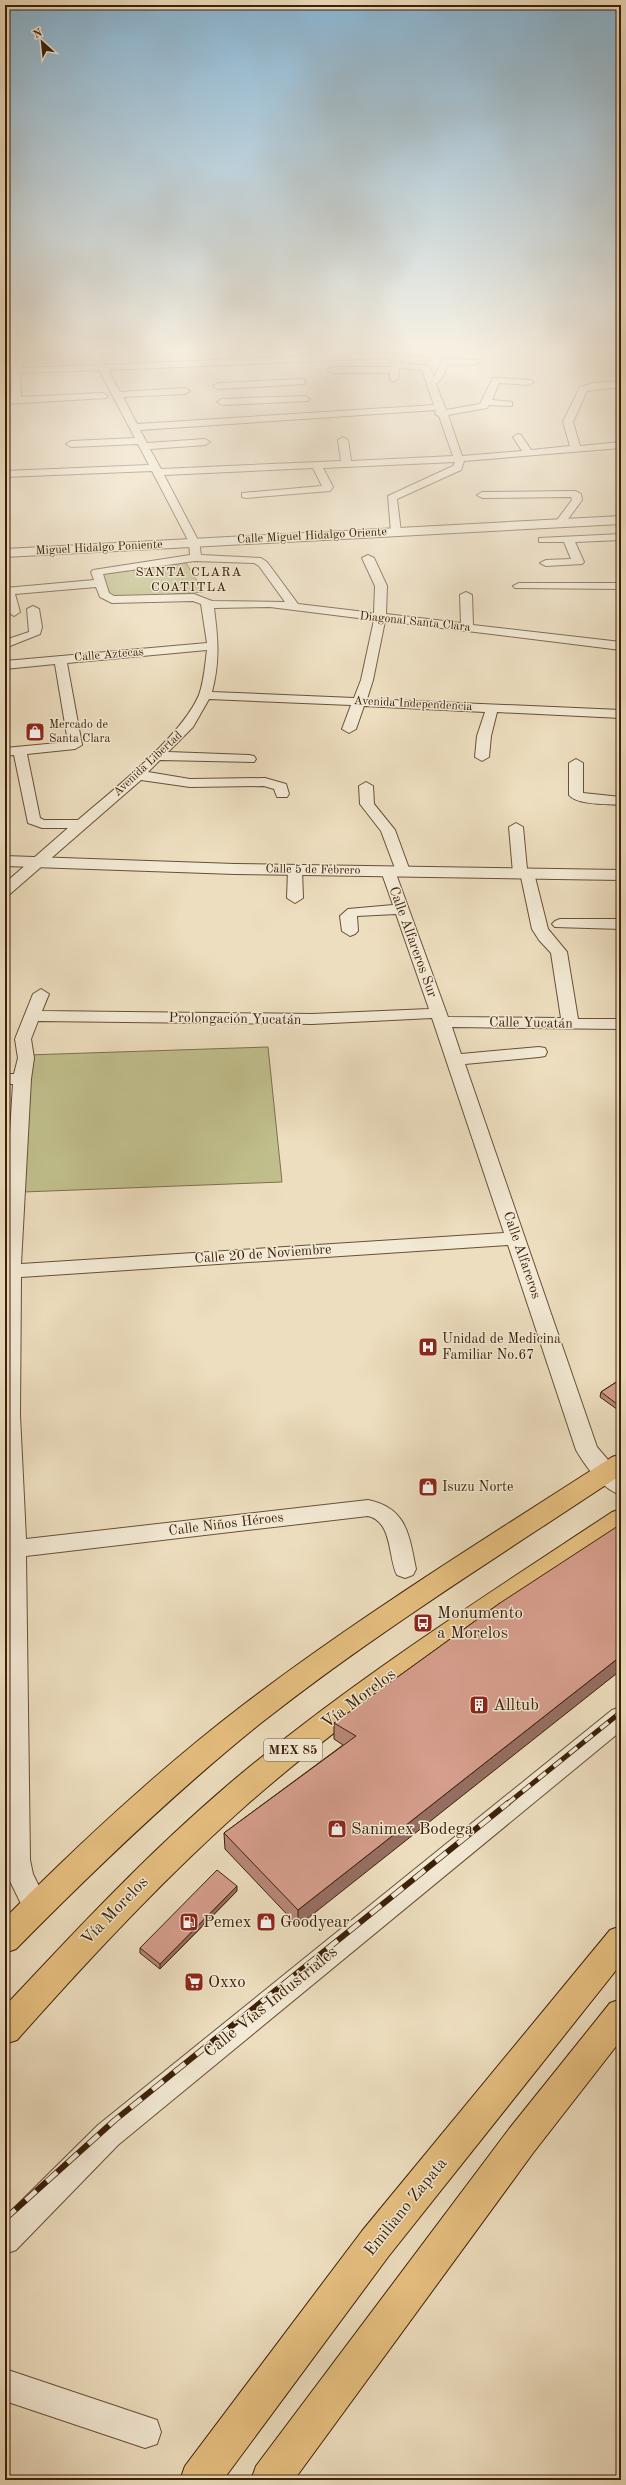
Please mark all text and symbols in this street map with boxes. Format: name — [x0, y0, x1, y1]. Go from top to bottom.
north arrow — [22, 22, 62, 62]
text: N — [32, 27, 45, 41]
street label: Calle Miguel Hidalgo Oriente — [237, 526, 388, 546]
street label: Miguel Hidalgo Poniente — [35, 539, 163, 557]
district label: SANTA CLARA COATITLA — [135, 566, 243, 594]
street label: Diagonal Santa Clara — [359, 610, 471, 634]
street label: Calle Aztecas — [74, 646, 144, 664]
street label: Avenida Independencia — [353, 695, 473, 713]
place label: Mercado de Santa Clara — [49, 719, 110, 745]
shop icon: Mercado de Santa Clara — [24, 721, 46, 743]
street label: Avenida Libertad — [111, 729, 185, 799]
street label: Calle 5 de Febrero — [265, 862, 361, 877]
street label: Calle Alfareros Sur — [386, 885, 440, 1000]
street label: Prolongación Yucatán — [168, 1011, 302, 1027]
street label: Calle Yucatán — [489, 1015, 573, 1031]
street label: Calle Alfareros — [501, 1210, 543, 1300]
street label: Calle 20 de Noviembre — [194, 1242, 332, 1266]
place label: Unidad de Medicina Familiar No.67 — [442, 1332, 561, 1362]
hospital icon: Unidad de Medicina Familiar No.67 — [417, 1336, 439, 1358]
shop icon: Isuzu Norte — [417, 1476, 439, 1498]
place label: Isuzu Norte — [442, 1480, 513, 1494]
street label: Calle Niños Héroes — [168, 1510, 284, 1538]
place label: Monumento a Morelos — [437, 1605, 523, 1642]
bus stop icon: Monumento a Morelos — [412, 1612, 434, 1634]
street label: Vía Morelos — [319, 1666, 399, 1732]
building icon: Alltub — [468, 1694, 490, 1716]
place label: Alltub — [493, 1697, 539, 1714]
road number: MEX 85 — [264, 1739, 322, 1761]
shop icon: Sanimex Bodega — [326, 1818, 348, 1840]
place label: Sanimex Bodega — [351, 1821, 474, 1838]
street label: Vía Morelos — [78, 1873, 152, 1949]
fuel station icon: Pemex — [178, 1911, 200, 1933]
shop icon: Goodyear — [255, 1911, 277, 1933]
place label: Pemex — [203, 1914, 252, 1931]
place label: Goodyear — [280, 1914, 349, 1931]
street label: Calle Vías Industriales — [201, 1943, 341, 2061]
supermarket icon: Oxxo — [183, 1971, 205, 1993]
place label: Oxxo — [208, 1974, 246, 1991]
street label: Emiliano Zapata — [361, 2154, 451, 2259]

